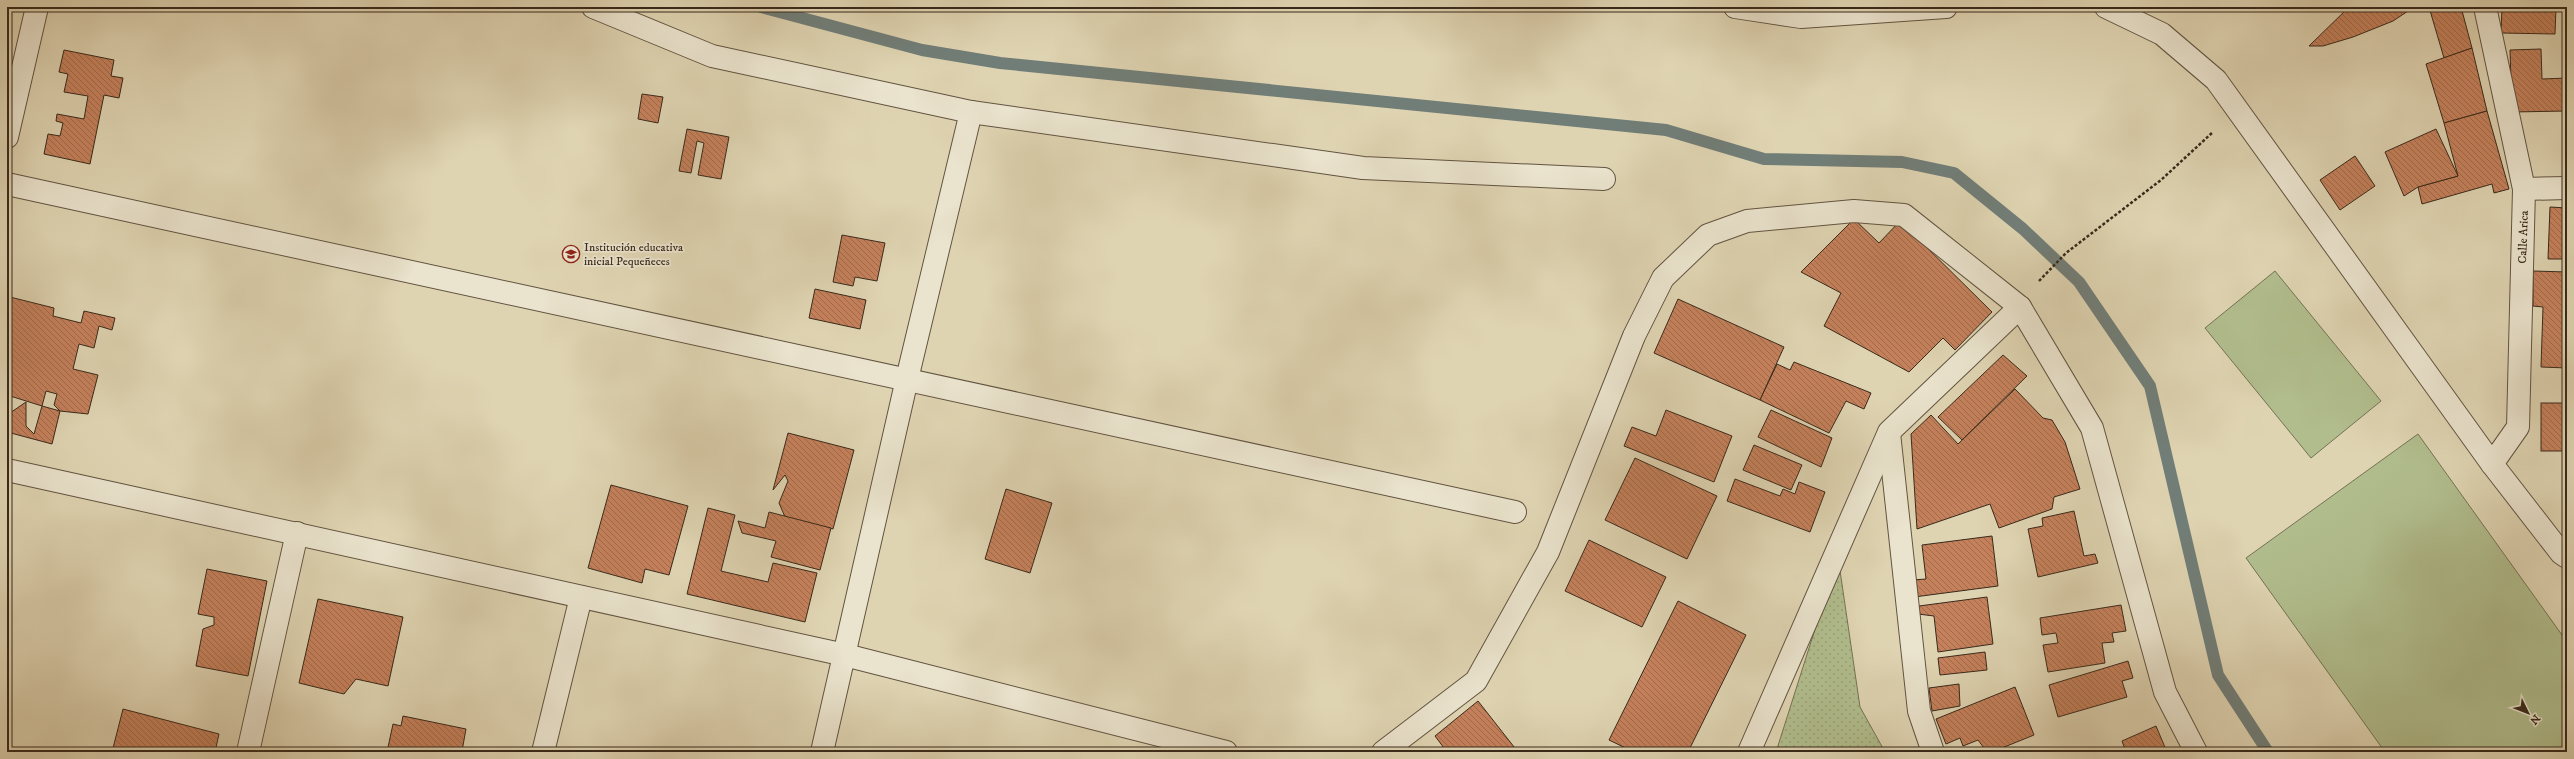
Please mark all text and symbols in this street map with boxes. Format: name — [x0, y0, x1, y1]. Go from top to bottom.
street label: Calle Arica — [2515, 209, 2532, 264]
place label: Institución educativa inicial Pequeñeces — [584, 240, 684, 269]
school or university icon: Institución educativa inicial Pequeñeces — [561, 244, 581, 264]
north arrow — [2508, 693, 2548, 733]
text: N — [2526, 711, 2543, 727]

